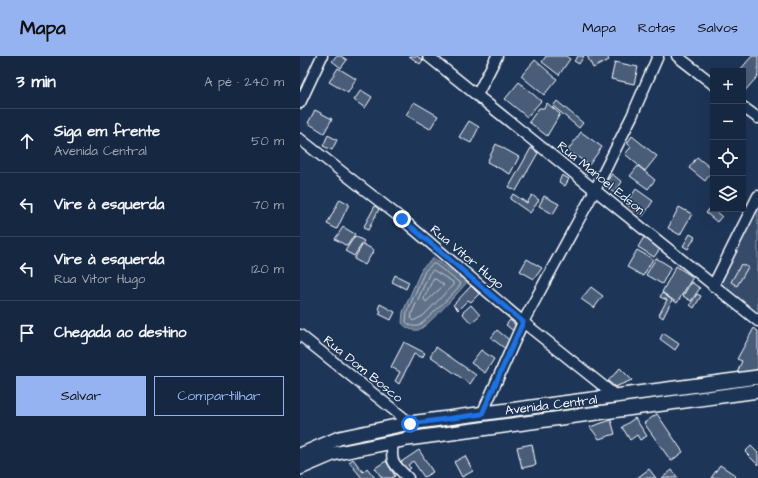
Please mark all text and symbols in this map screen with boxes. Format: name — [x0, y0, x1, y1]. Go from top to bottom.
text: Mapa — [20, 15, 66, 42]
text: Mapa — [582, 18, 616, 38]
text: Rotas — [638, 18, 676, 38]
text: Salvos — [698, 18, 738, 38]
map controls — [710, 68, 746, 212]
button: + — [710, 68, 746, 104]
text: 3 min — [16, 70, 56, 94]
text: A pé · 240 m — [204, 73, 284, 91]
button: − — [710, 104, 746, 140]
text: Siga em frente — [54, 121, 160, 142]
icon: ahead — [16, 130, 38, 152]
text: 50 m — [251, 132, 284, 150]
street label: Rua Manoel Edson — [553, 137, 649, 219]
button: locate — [710, 140, 746, 176]
text: Avenida Central — [54, 142, 147, 160]
button: layers — [710, 176, 746, 212]
icon: left — [16, 194, 38, 216]
text: Vire à esquerda — [54, 194, 164, 215]
text: 70 m — [252, 196, 284, 214]
route end — [393, 210, 411, 228]
street label: Rua Vitor Hugo — [426, 221, 508, 294]
text: Vire à esquerda — [54, 249, 164, 270]
icon: left — [16, 258, 38, 280]
text: 120 m — [251, 260, 284, 278]
text: Rua Vitor Hugo — [54, 270, 145, 288]
icon: arrive — [16, 322, 38, 344]
text: Chegada ao destino — [54, 322, 187, 343]
street label: Rua Dom Bosco — [319, 331, 407, 407]
button: Salvar — [16, 376, 146, 416]
button: Compartilhar — [154, 376, 284, 416]
street label: Avenida Central — [504, 390, 598, 420]
route start — [401, 415, 419, 433]

